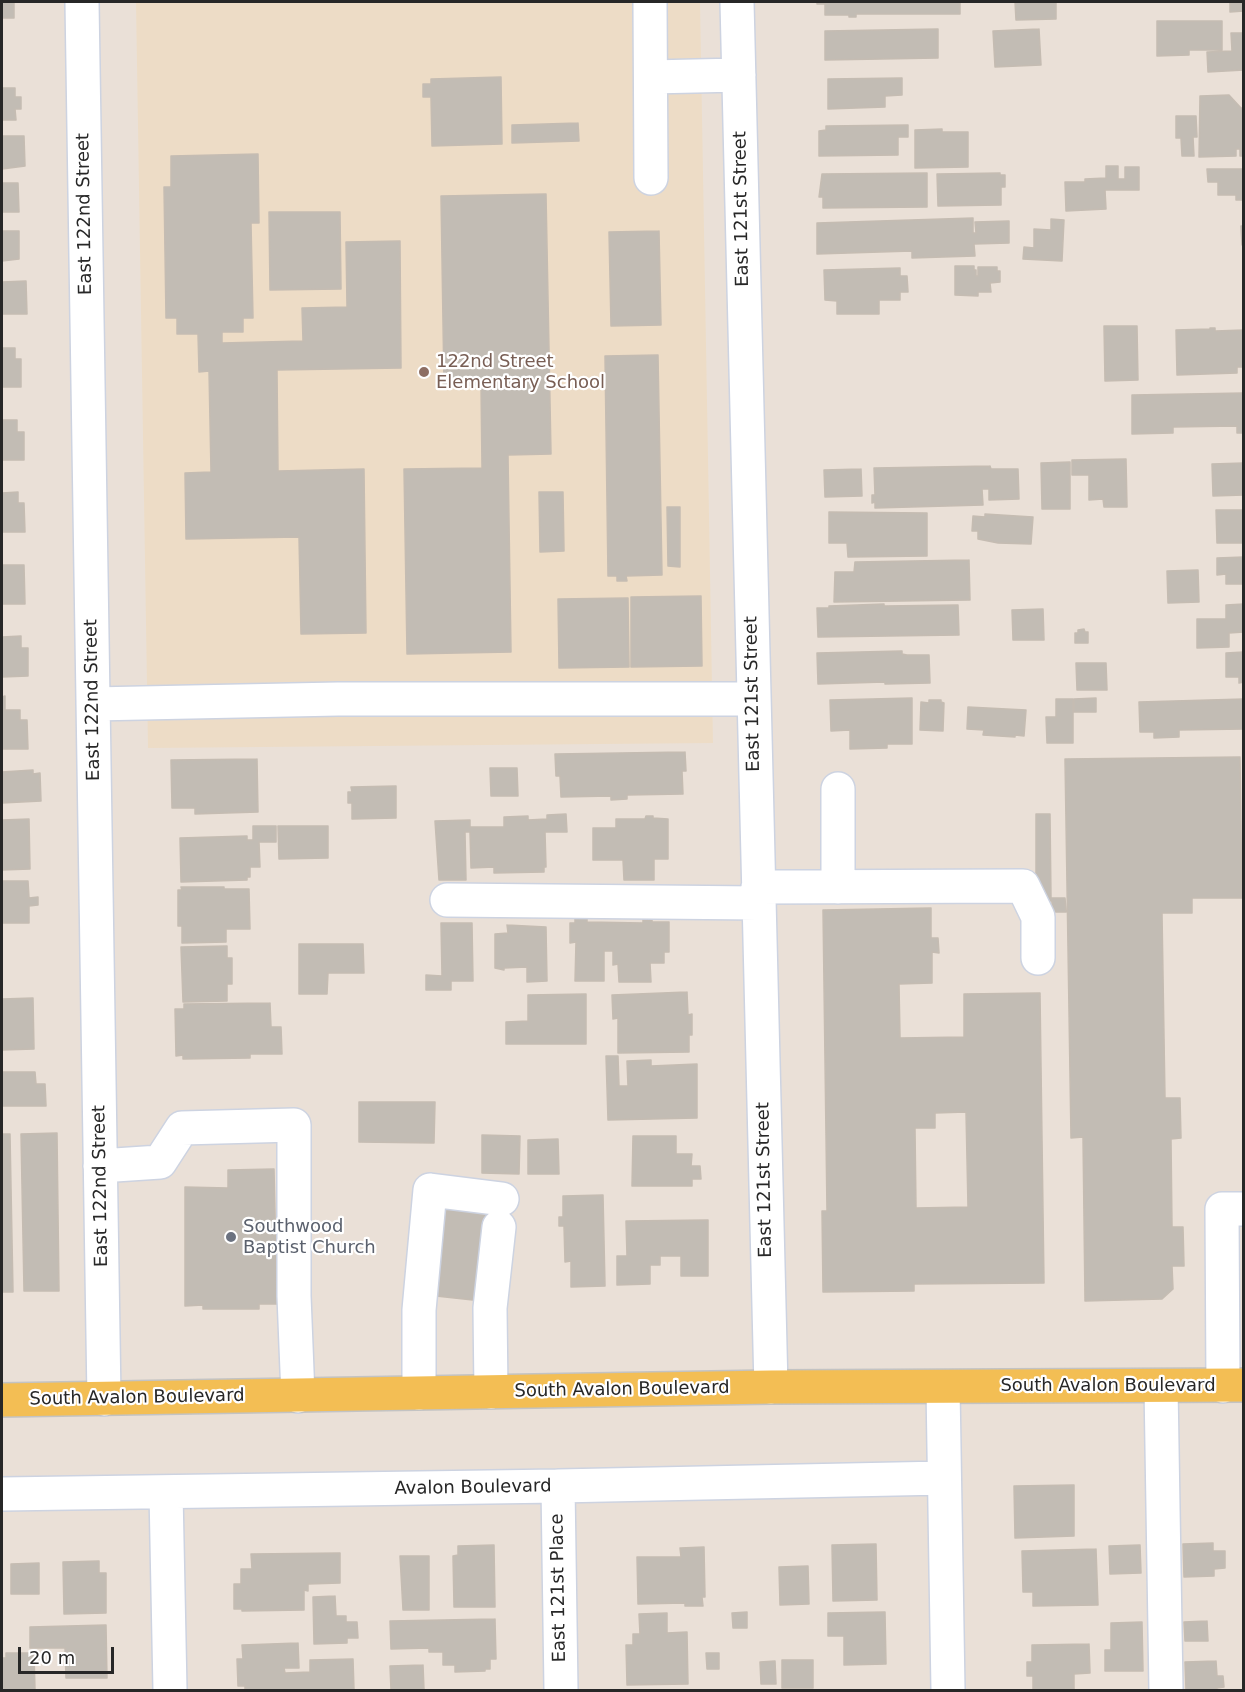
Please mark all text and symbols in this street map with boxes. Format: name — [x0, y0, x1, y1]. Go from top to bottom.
street label: East 121st Street — [730, 131, 754, 287]
street label: East 122nd Street — [73, 133, 97, 295]
place label: 122nd Street Elementary School — [436, 351, 605, 394]
marker: 122nd Street Elementary School — [417, 365, 431, 379]
street label: East 121st Street — [741, 616, 765, 772]
street label: East 122nd Street — [81, 619, 105, 781]
street label: East 121st Street — [753, 1102, 777, 1258]
street label: East 122nd Street — [89, 1105, 113, 1267]
place label: Southwood Baptist Church — [243, 1216, 376, 1258]
marker: Southwood Baptist Church — [224, 1230, 238, 1244]
street label: South Avalon Boulevard — [1000, 1375, 1216, 1397]
street label: South Avalon Boulevard — [514, 1377, 730, 1403]
street label: South Avalon Boulevard — [29, 1385, 245, 1411]
street label: Avalon Boulevard — [394, 1476, 552, 1500]
street label: East 121st Place — [547, 1513, 571, 1663]
scale bar — [21, 1635, 117, 1673]
text: 20 m — [29, 1647, 75, 1668]

